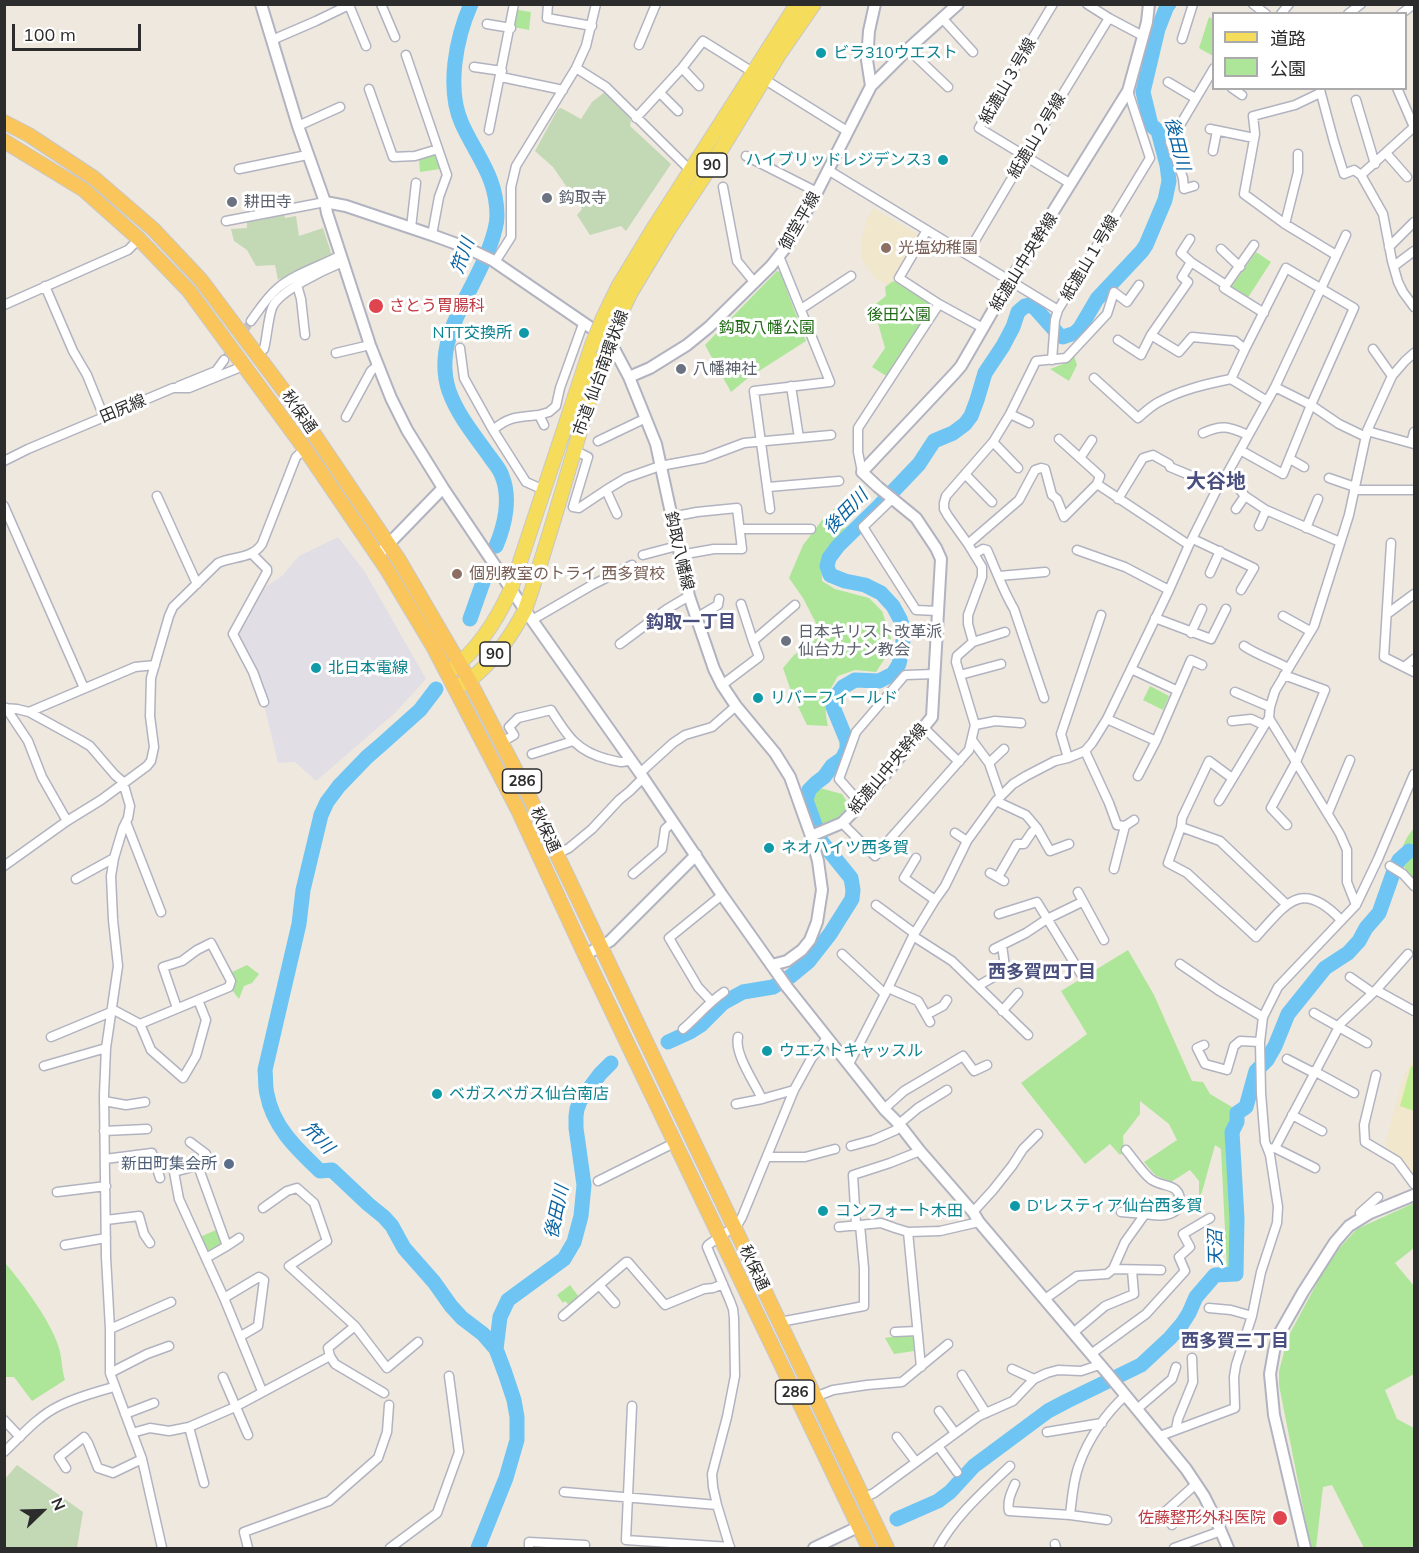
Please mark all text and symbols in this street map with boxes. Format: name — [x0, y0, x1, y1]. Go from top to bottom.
scale bar — [15, 12, 144, 50]
legend — [1212, 12, 1407, 90]
text: 100 m — [23, 23, 76, 46]
text: 道路 — [1270, 27, 1306, 50]
street label: 紙漉山３号線 — [976, 35, 1040, 127]
place label: ビラ310ウエスト — [833, 43, 958, 63]
marker: ビラ310ウエスト — [814, 46, 828, 60]
text: 公園 — [1270, 57, 1306, 80]
street label: 紙漉山２号線 — [1004, 90, 1070, 182]
water label: 後田川 — [1160, 115, 1194, 173]
place label: ハイブリッドレジデンス3 — [745, 150, 931, 170]
road number: 90 — [697, 153, 727, 177]
marker: ハイブリッドレジデンス3 — [936, 153, 950, 167]
place label: 鈎取寺 — [559, 188, 607, 208]
street label: 御堂平線 — [776, 188, 824, 254]
marker: 鈎取寺 — [540, 191, 554, 205]
place label: 耕田寺 — [244, 192, 292, 212]
marker: 耕田寺 — [225, 195, 239, 209]
street label: 紙漉山中央幹線 — [986, 209, 1062, 315]
street label: 紙漉山１号線 — [1057, 212, 1123, 304]
water label: 笊川 — [447, 235, 479, 277]
place label: 光塩幼稚園 — [898, 238, 978, 258]
marker: 光塩幼稚園 — [879, 241, 893, 255]
place label: さとう胃腸科 — [389, 296, 485, 316]
marker: さとう胃腸科 — [367, 297, 385, 315]
park label: 後田公園 — [867, 305, 931, 325]
street label: 市道 仙台南環状線 — [569, 308, 633, 438]
park label: 鈎取八幡公園 — [719, 318, 815, 338]
place label: NTT交換所 — [433, 323, 512, 343]
marker: NTT交換所 — [517, 326, 531, 340]
place label: 八幡神社 — [693, 359, 757, 379]
marker: 八幡神社 — [674, 362, 688, 376]
street label: 秋保通 — [277, 387, 321, 437]
street label: 田尻線 — [97, 391, 149, 427]
district label: 大谷地 — [1186, 470, 1246, 494]
water label: 後田川 — [819, 485, 873, 539]
street label: 鈎取八幡線 — [661, 510, 697, 592]
place label: 個別教室のトライ 西多賀校 — [469, 564, 665, 584]
marker: 個別教室のトライ 西多賀校 — [450, 567, 464, 581]
district label: 鈎取一丁目 — [646, 612, 736, 634]
place label: 日本キリスト改革派 仙台カナン教会 — [798, 622, 942, 660]
marker: 日本キリスト改革派 仙台カナン教会 — [779, 634, 793, 648]
road number: 90 — [480, 642, 510, 666]
place label: 北日本電線 — [328, 658, 408, 678]
marker: 北日本電線 — [309, 661, 323, 675]
place label: リバーフィールド — [770, 688, 898, 708]
marker: リバーフィールド — [751, 691, 765, 705]
street label: 紙漉山中央幹線 — [845, 720, 931, 818]
road number: 286 — [502, 769, 542, 793]
street label: 秋保通 — [526, 804, 564, 856]
place label: ネオハイツ西多賀 — [781, 838, 909, 858]
marker: ネオハイツ西多賀 — [762, 841, 776, 855]
district label: 西多賀四丁目 — [988, 962, 1096, 984]
place label: ウエストキャッスル — [779, 1041, 923, 1061]
marker: ウエストキャッスル — [760, 1044, 774, 1058]
place label: ベガスベガス仙台南店 — [449, 1084, 609, 1104]
marker: ベガスベガス仙台南店 — [430, 1087, 444, 1101]
water label: 笊川 — [298, 1118, 338, 1158]
place label: 新田町集会所 — [121, 1154, 217, 1174]
marker: 新田町集会所 — [222, 1157, 236, 1171]
water label: 後田川 — [541, 1183, 573, 1241]
place label: D'レスティア仙台西多賀 — [1027, 1196, 1202, 1216]
marker: D'レスティア仙台西多賀 — [1008, 1199, 1022, 1213]
place label: コンフォート木田 — [835, 1201, 963, 1221]
marker: コンフォート木田 — [816, 1204, 830, 1218]
water label: 天沼 — [1205, 1230, 1227, 1266]
street label: 秋保通 — [735, 1242, 773, 1294]
district label: 西多賀三丁目 — [1181, 1331, 1289, 1353]
road number: 286 — [776, 1380, 814, 1404]
north arrow — [12, 1481, 72, 1541]
text: N — [47, 1494, 70, 1513]
place label: 佐藤整形外科医院 — [1138, 1508, 1266, 1528]
marker: 佐藤整形外科医院 — [1271, 1509, 1289, 1527]

